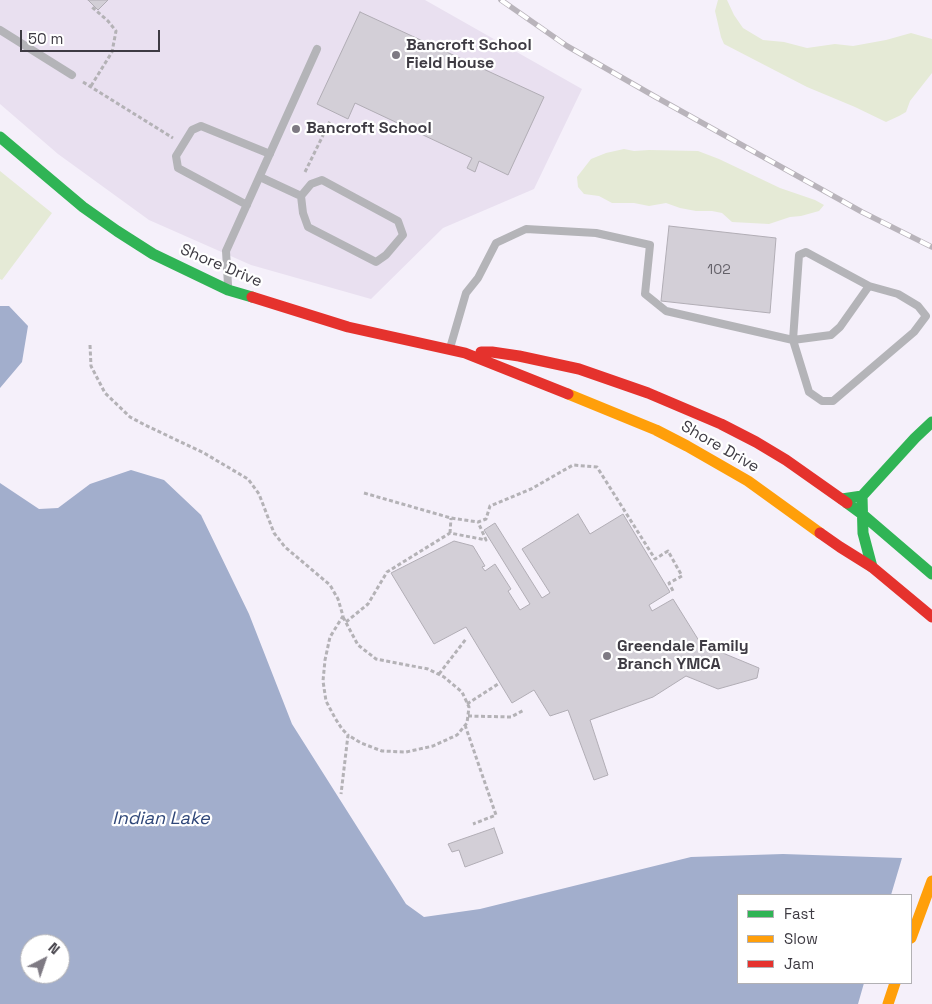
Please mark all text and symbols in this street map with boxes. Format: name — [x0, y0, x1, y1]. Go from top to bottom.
scale bar — [22, 20, 162, 52]
text: 50 m — [28, 29, 63, 48]
place label: Bancroft School Field House — [406, 36, 532, 74]
marker: Bancroft School Field House — [390, 49, 402, 61]
place label: Bancroft School — [306, 119, 432, 139]
marker: Bancroft School — [290, 123, 302, 135]
street label: Shore Drive — [177, 240, 265, 292]
house number: 102 — [707, 262, 731, 278]
street label: Shore Drive — [677, 417, 763, 477]
place label: Greendale Family Branch YMCA — [617, 637, 749, 675]
marker: Greendale Family Branch YMCA — [601, 650, 613, 662]
water label: Indian Lake — [112, 808, 210, 830]
legend — [737, 894, 912, 984]
text: Fast — [784, 904, 815, 923]
text: Slow — [784, 929, 818, 948]
north arrow — [20, 934, 70, 984]
text: N — [45, 939, 64, 958]
text: Jam — [784, 954, 814, 973]

